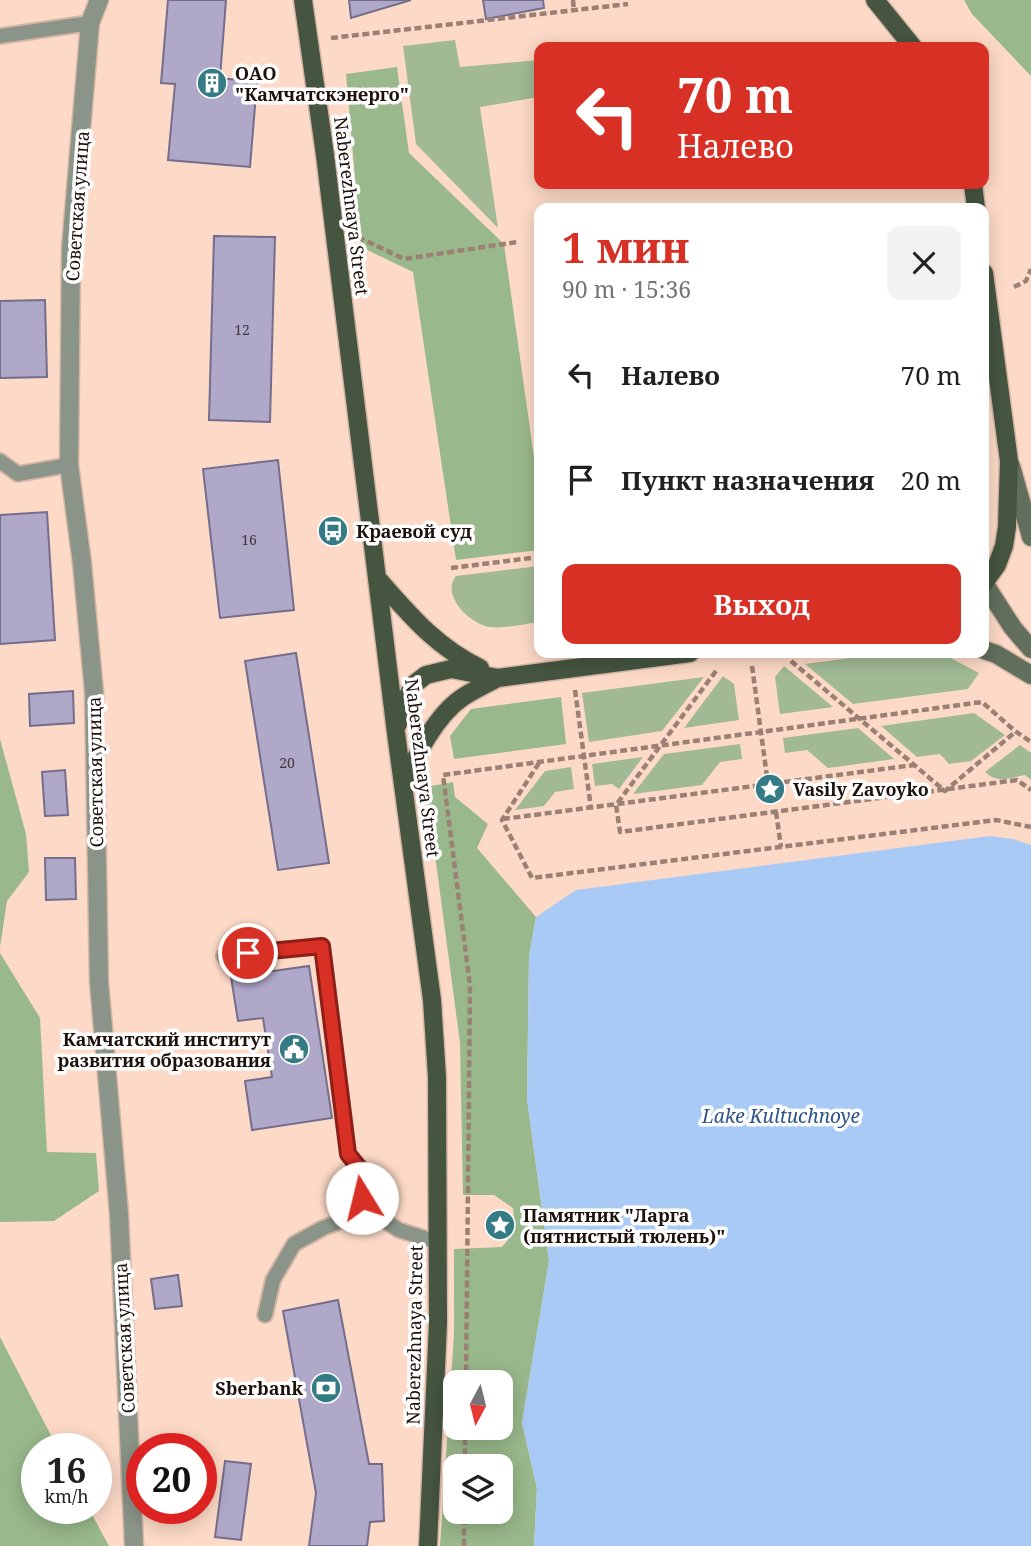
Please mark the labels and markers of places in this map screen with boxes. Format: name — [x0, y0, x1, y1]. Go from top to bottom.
place label: ОАО "Камчатскэнерго" — [235, 61, 409, 106]
building icon: ОАО "Камчатскэнерго" — [195, 66, 229, 100]
bus stop icon: Краевой суд — [316, 514, 350, 548]
place label: Краевой суд — [356, 519, 472, 543]
place icon: Vasily Zavoyko — [753, 772, 787, 806]
place label: Vasily Zavoyko — [793, 777, 929, 801]
pin — [218, 923, 278, 983]
place label: Камчатский институт развития образования — [58, 1027, 271, 1072]
public building icon: Камчатский институт развития образования — [277, 1032, 311, 1066]
place label: Памятник "Ларга (пятнистый тюлень)" — [523, 1203, 725, 1248]
place icon: Памятник "Ларга (пятнистый тюлень)" — [483, 1208, 517, 1242]
bank icon: Sberbank — [309, 1371, 343, 1405]
place label: Sberbank — [215, 1376, 304, 1400]

